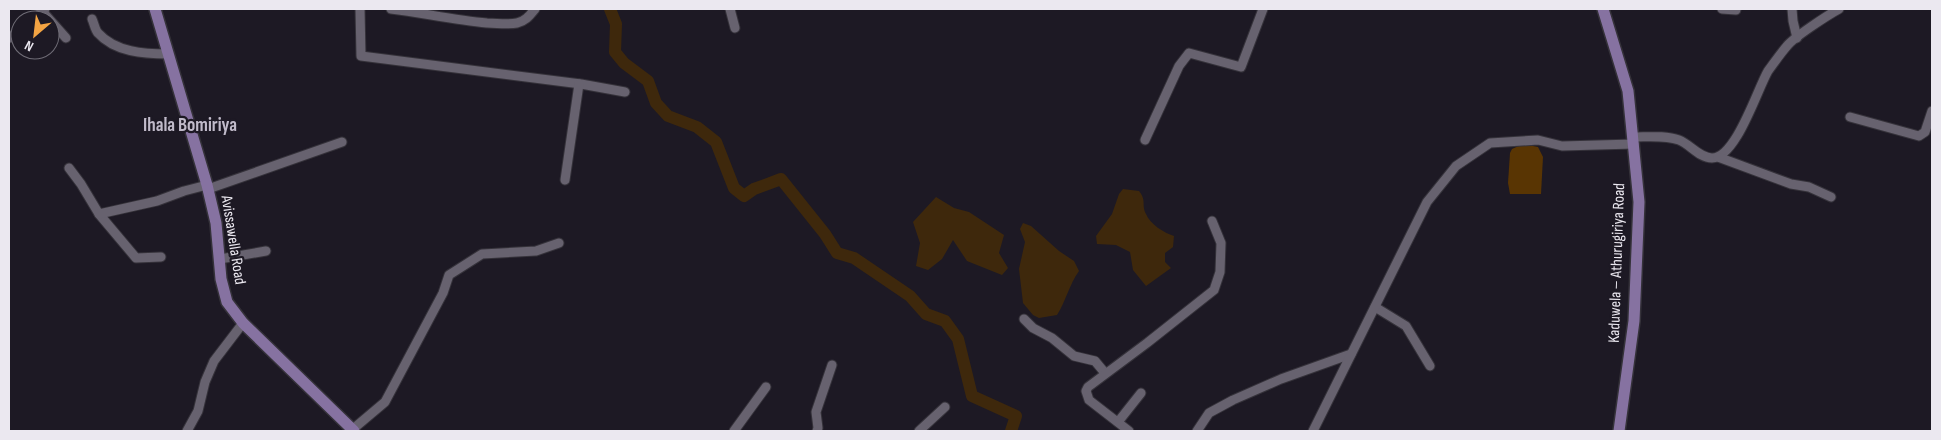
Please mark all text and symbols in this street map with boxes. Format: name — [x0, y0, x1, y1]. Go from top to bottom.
north arrow — [10, 10, 60, 60]
text: N — [22, 37, 36, 55]
district label: Ihala Bomiriya — [143, 114, 237, 137]
street label: Kaduwela – Athurugiriya Road — [1605, 183, 1629, 343]
street label: Avissawella Road — [216, 193, 249, 286]

